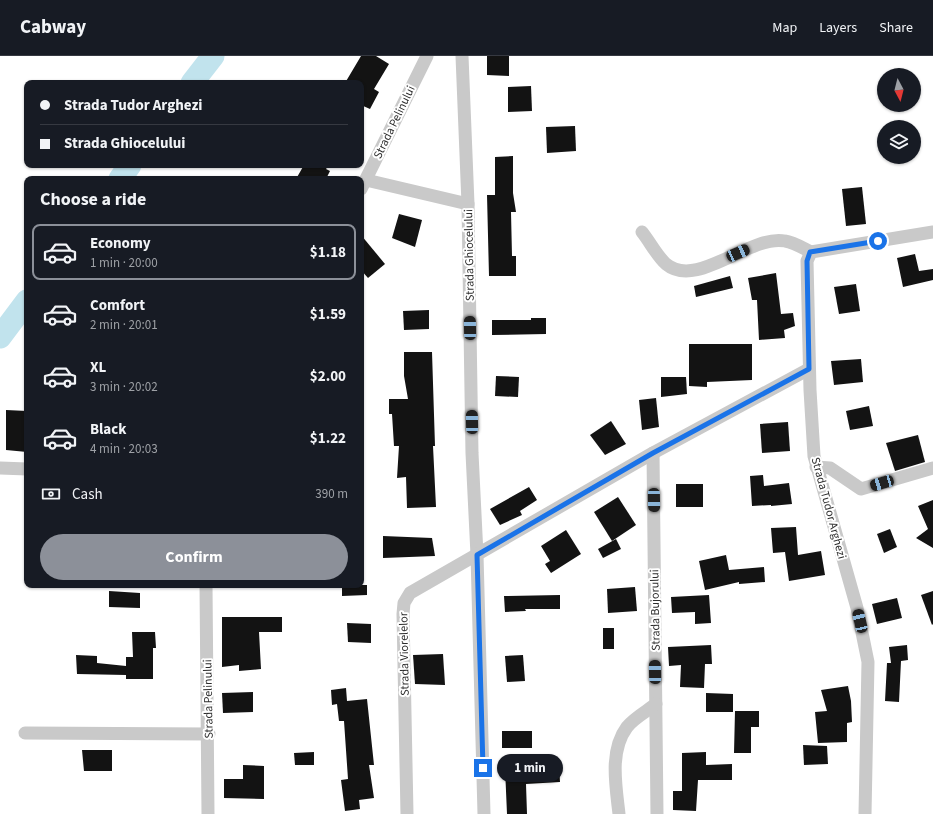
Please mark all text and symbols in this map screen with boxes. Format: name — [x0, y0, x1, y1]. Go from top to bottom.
text: Cabway — [20, 14, 86, 41]
text: Map — [772, 18, 797, 38]
text: Layers — [819, 18, 857, 38]
text: Share — [879, 18, 913, 38]
north arrow — [877, 68, 921, 112]
map controls — [877, 68, 921, 164]
street label: Strada Pelinului — [369, 83, 419, 162]
text: Strada Tudor Arghezi — [64, 95, 202, 116]
button: layers — [877, 120, 921, 164]
text: Strada Ghiocelului — [64, 133, 185, 154]
text: Choose a ride — [40, 187, 146, 212]
street label: Strada Ghiocelului — [460, 209, 479, 301]
route start — [869, 232, 887, 250]
text: Economy — [90, 233, 151, 254]
icon: car — [42, 234, 78, 270]
text: $1.18 — [310, 242, 346, 263]
car — [725, 243, 751, 263]
text: 1 min · 20:00 — [90, 254, 158, 272]
text: Comfort — [90, 295, 145, 316]
icon: car — [42, 296, 78, 332]
text: $1.59 — [310, 304, 346, 325]
text: 2 min · 20:01 — [90, 316, 158, 334]
car — [464, 316, 476, 340]
text: XL — [90, 357, 106, 378]
icon: car — [42, 358, 78, 394]
text: $2.00 — [310, 366, 346, 387]
text: 3 min · 20:02 — [90, 378, 158, 396]
car — [466, 410, 478, 434]
text: Black — [90, 419, 127, 440]
icon: car — [42, 420, 78, 456]
text: $1.22 — [310, 428, 346, 449]
text: 4 min · 20:03 — [90, 440, 158, 458]
street label: Strada Tudor Arghezi — [807, 455, 850, 561]
car — [869, 474, 895, 492]
icon: cash — [40, 483, 62, 505]
text: Cash — [72, 484, 103, 505]
text: 390 m — [315, 485, 348, 503]
car — [648, 488, 660, 512]
button: Confirm — [40, 534, 348, 580]
street label: Strada Bujorului — [646, 569, 665, 651]
car — [851, 608, 869, 634]
street label: Strada Viorelelor — [395, 611, 414, 696]
street label: Strada Pelinului — [199, 659, 218, 739]
car — [649, 660, 661, 684]
callout: 1 min — [497, 754, 563, 782]
route end — [474, 759, 492, 777]
text: 1 min — [514, 759, 546, 777]

